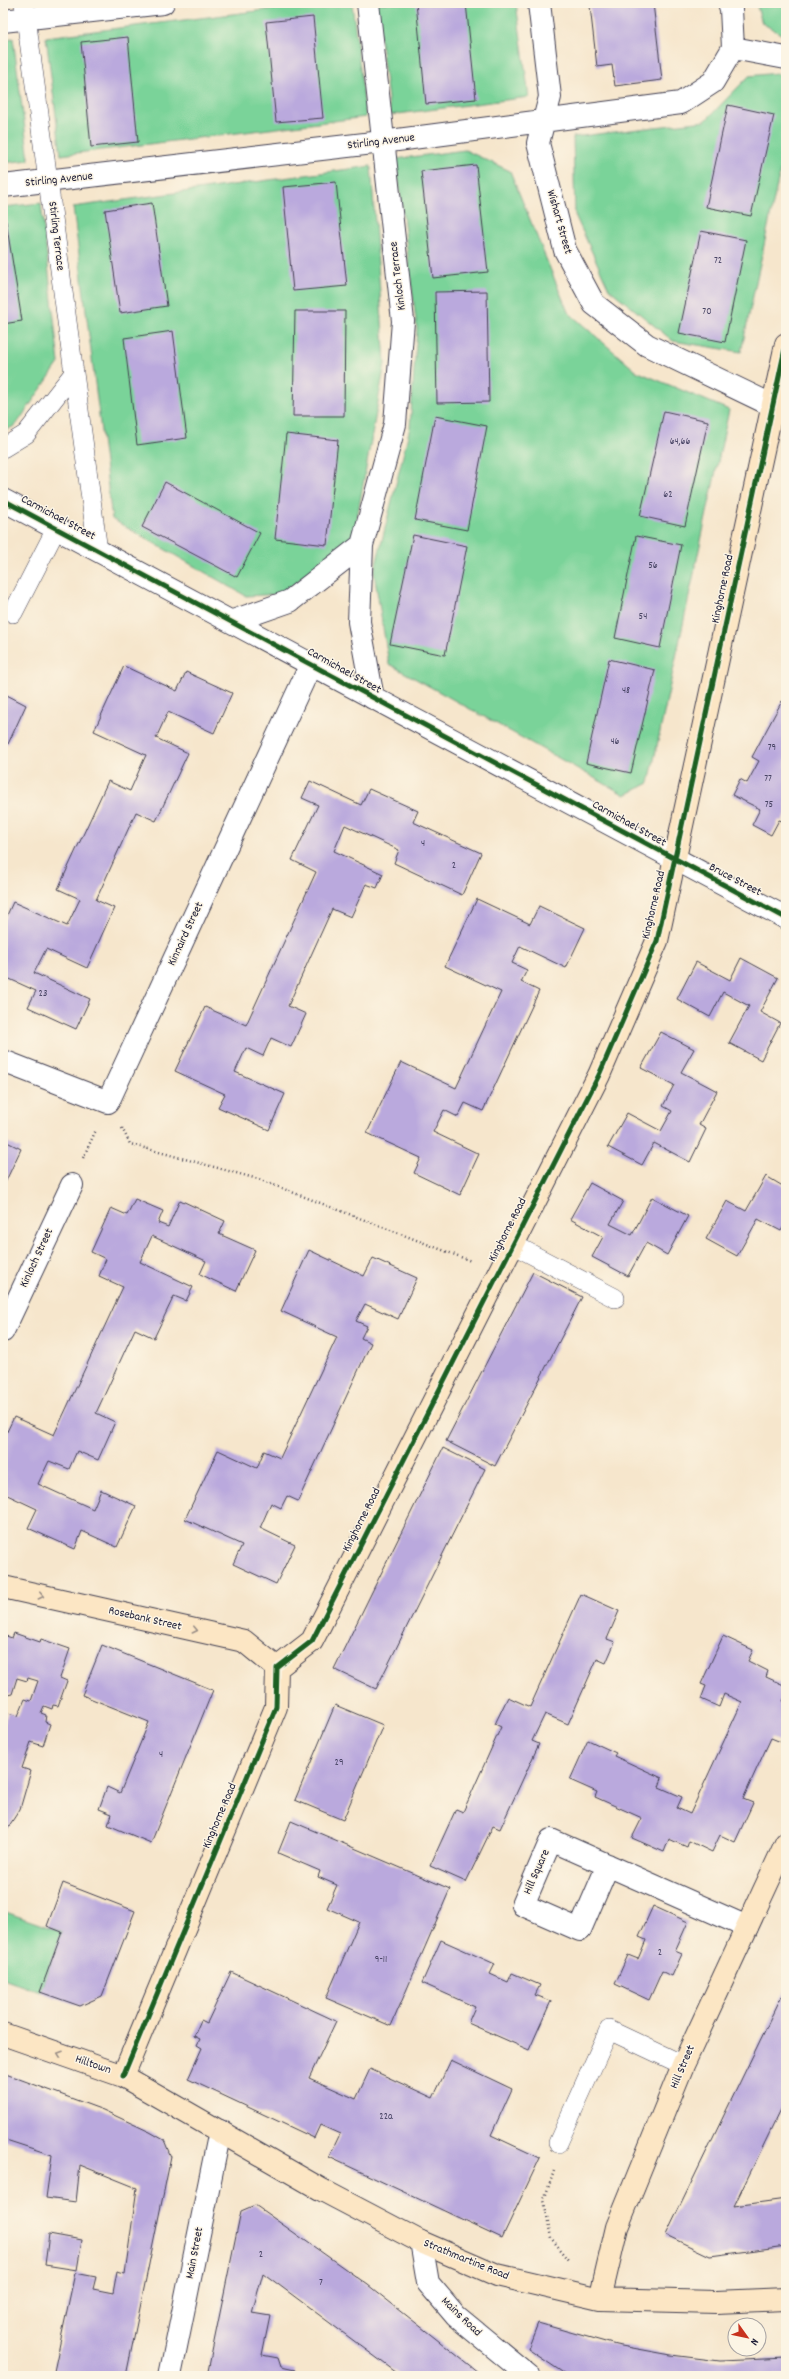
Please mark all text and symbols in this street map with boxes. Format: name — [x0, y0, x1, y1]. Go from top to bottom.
street label: Stirling Avenue — [346, 129, 416, 155]
street label: Stirling Avenue — [24, 168, 94, 192]
street label: Wishart Street — [542, 188, 576, 257]
street label: Stirling Terrace — [43, 200, 69, 272]
street label: Kinloch Terrace — [385, 241, 411, 311]
house number: 72 — [714, 254, 722, 268]
house number: 70 — [702, 305, 712, 319]
house number: 64,66 — [670, 435, 690, 449]
house number: 62 — [663, 488, 673, 502]
street label: Carmichael Street — [18, 491, 99, 545]
street label: Kinghorne Road — [707, 553, 739, 625]
house number: 56 — [648, 559, 658, 573]
house number: 54 — [639, 610, 647, 624]
street label: Carmichael Street — [304, 644, 385, 699]
house number: 48 — [622, 684, 630, 698]
house number: 46 — [610, 735, 620, 749]
house number: 79 — [768, 741, 776, 755]
house number: 77 — [764, 772, 772, 786]
street label: Carmichael Street — [589, 797, 670, 852]
house number: 75 — [765, 798, 774, 812]
house number: 4 — [421, 837, 425, 851]
house number: 2 — [452, 859, 456, 873]
street label: Bruce Street — [706, 859, 765, 901]
street label: Kinghorne Road — [638, 869, 670, 941]
street label: Kinnaird Street — [164, 899, 208, 969]
house number: 23 — [39, 987, 47, 1001]
street label: Kinghorne Road — [485, 1195, 531, 1265]
street label: Kinloch Street — [16, 1225, 58, 1290]
street label: Kinghorne Road — [339, 1485, 385, 1555]
one-way arrow — [38, 1591, 44, 1599]
street label: Rosebank Street — [107, 1602, 184, 1636]
one-way arrow — [192, 1625, 198, 1633]
house number: 4 — [159, 1748, 163, 1762]
house number: 29 — [335, 1756, 343, 1770]
street label: Kinghorne Road — [199, 1781, 241, 1851]
street label: Hill Square — [519, 1847, 555, 1897]
house number: 2 — [658, 1946, 662, 1960]
house number: 9-11 — [375, 1953, 387, 1967]
street label: Hill Street — [666, 2042, 700, 2091]
one-way arrow — [56, 2050, 63, 2058]
street label: Hilltown — [73, 2051, 114, 2079]
house number: 22a — [379, 2110, 393, 2124]
street label: Main Street — [182, 2225, 208, 2280]
street label: Strathmartine Road — [421, 2235, 511, 2285]
house number: 2 — [259, 2248, 263, 2262]
house number: 7 — [319, 2276, 323, 2290]
street label: Mains Road — [437, 2293, 485, 2341]
north arrow — [727, 2317, 767, 2357]
text: N — [745, 2335, 762, 2348]

